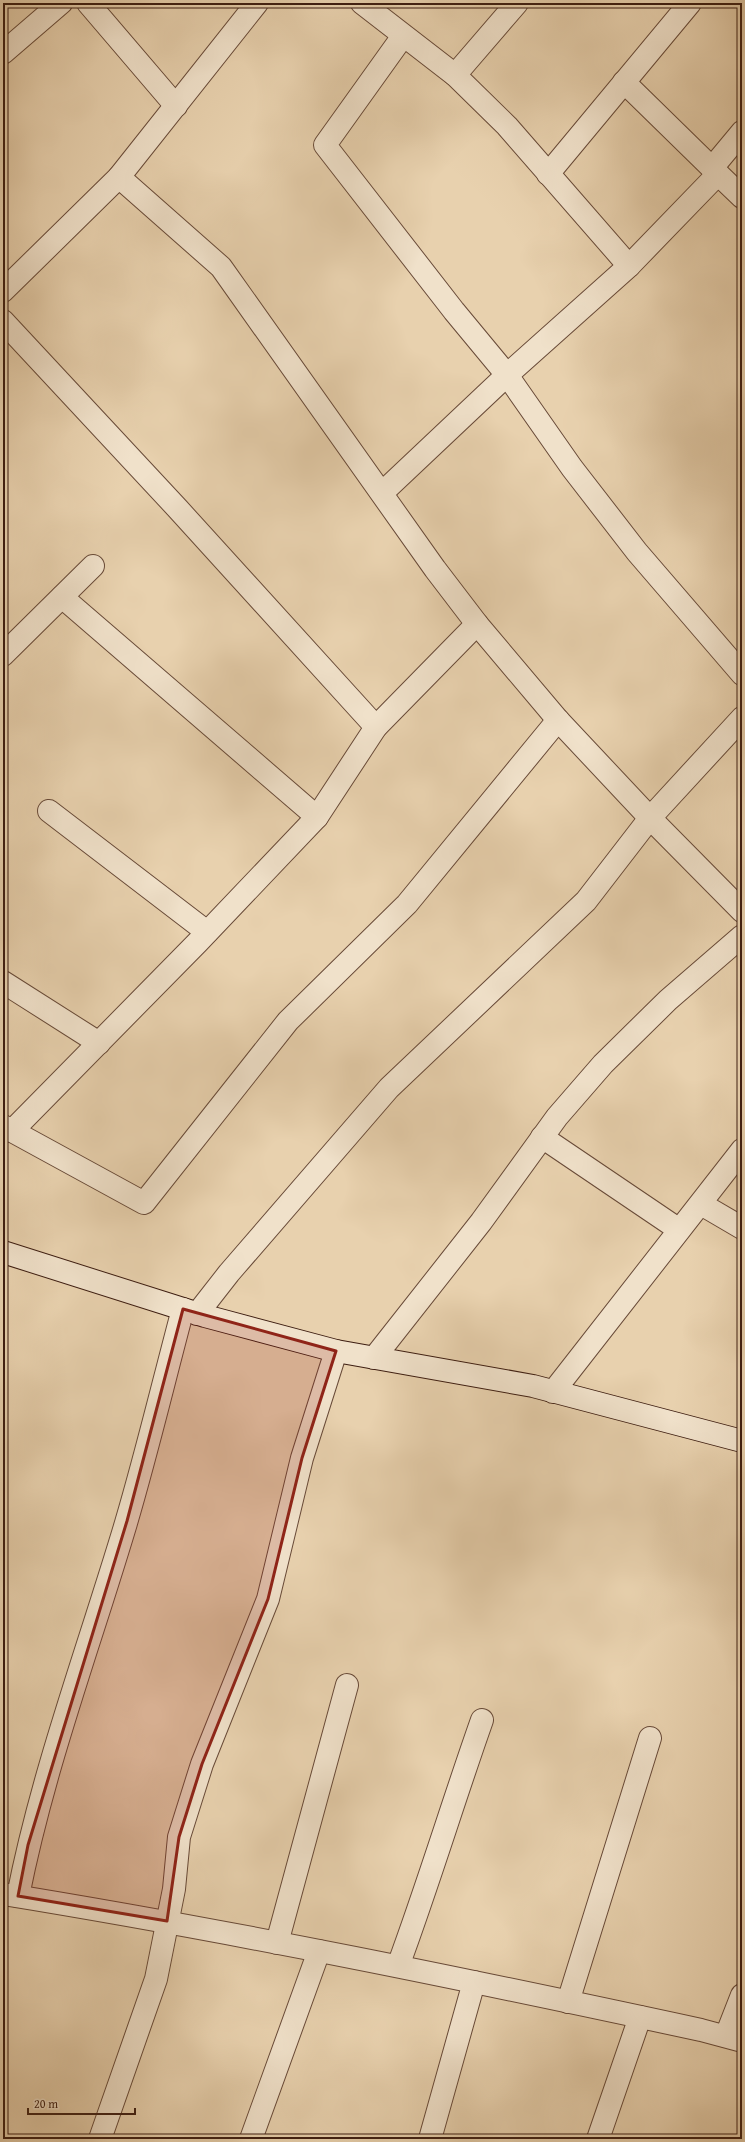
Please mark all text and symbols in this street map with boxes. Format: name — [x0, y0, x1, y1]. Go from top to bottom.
scale bar — [28, 2090, 135, 2116]
text: 20 m — [34, 2095, 58, 2112]

